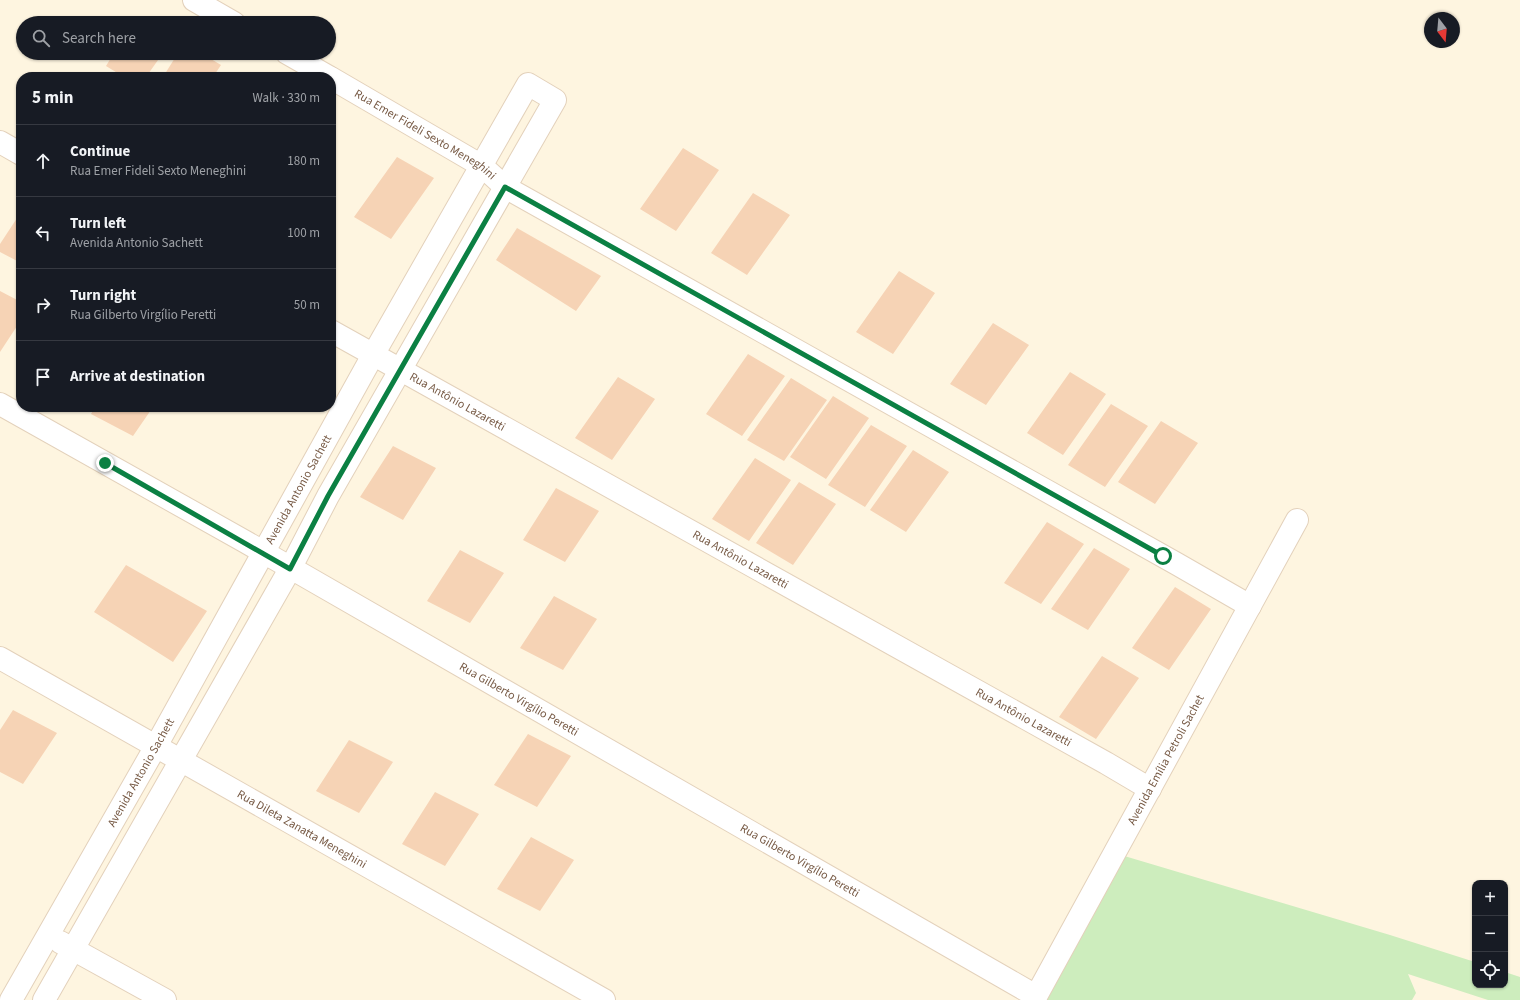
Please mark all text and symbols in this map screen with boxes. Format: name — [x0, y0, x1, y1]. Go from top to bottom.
north arrow — [1424, 12, 1460, 48]
search box — [16, 16, 336, 60]
icon: search — [30, 27, 52, 49]
text: Search here — [62, 28, 136, 49]
street label: Rua Emer Fideli Sexto Meneghini — [351, 85, 500, 184]
text: 5 min — [32, 86, 73, 110]
text: Walk · 330 m — [252, 89, 320, 107]
text: Continue — [70, 141, 130, 162]
icon: ahead — [32, 150, 54, 172]
text: 180 m — [287, 152, 320, 170]
text: Rua Emer Fideli Sexto Meneghini — [70, 162, 246, 180]
text: Turn left — [70, 213, 126, 234]
icon: left — [32, 222, 54, 244]
text: 100 m — [287, 224, 320, 242]
text: Avenida Antonio Sachett — [70, 234, 203, 252]
text: Turn right — [70, 285, 136, 306]
icon: right — [32, 294, 54, 316]
text: 50 m — [294, 296, 320, 314]
text: Rua Gilberto Virgílio Peretti — [70, 306, 216, 324]
icon: arrive — [32, 366, 54, 388]
text: Arrive at destination — [70, 366, 205, 387]
street label: Rua Antônio Lazaretti — [407, 368, 509, 435]
street label: Avenida Antonio Sachett — [261, 432, 336, 547]
route end — [96, 454, 114, 472]
street label: Rua Antônio Lazaretti — [690, 526, 792, 593]
route start — [1154, 547, 1172, 565]
street label: Rua Gilberto Virgílio Peretti — [456, 658, 582, 740]
street label: Rua Antônio Lazaretti — [973, 684, 1075, 751]
street label: Avenida Emília Petroli Sachet — [1123, 692, 1208, 828]
street label: Avenida Antonio Sachett — [103, 715, 178, 830]
street label: Rua Dileta Zanatta Meneghini — [234, 785, 370, 872]
street label: Rua Gilberto Virgílio Peretti — [737, 819, 863, 901]
map controls — [1472, 880, 1508, 988]
button: + — [1472, 880, 1508, 916]
button: − — [1472, 916, 1508, 952]
button: locate — [1472, 952, 1508, 988]

